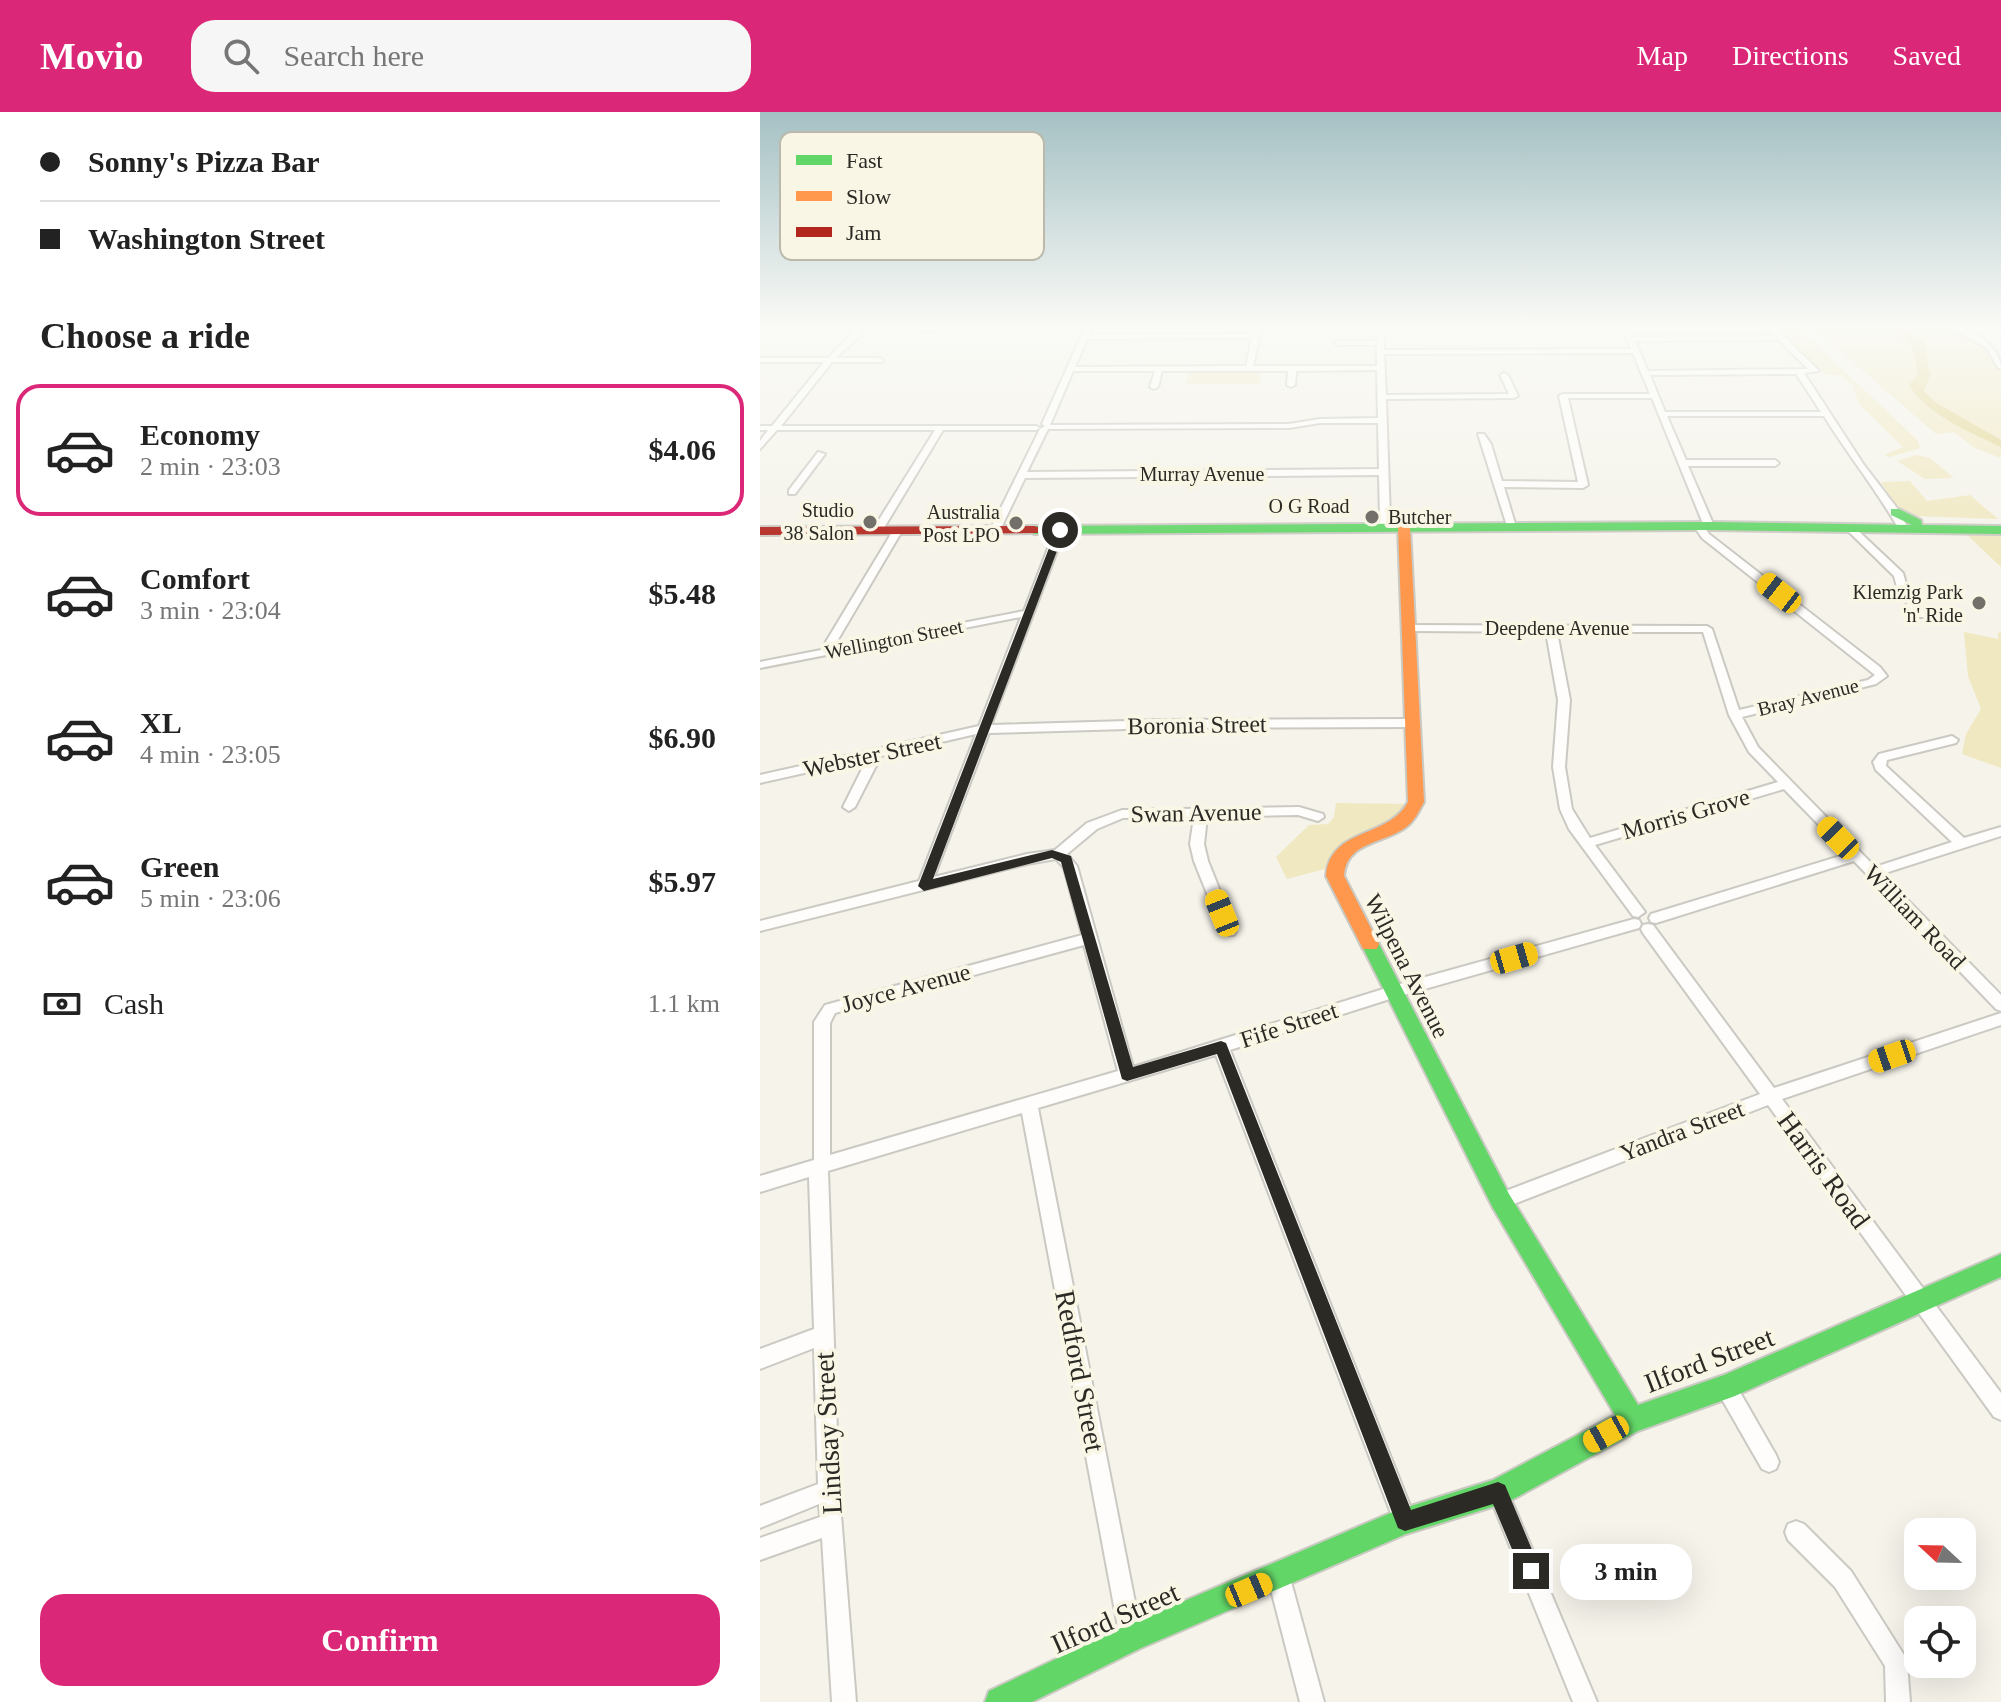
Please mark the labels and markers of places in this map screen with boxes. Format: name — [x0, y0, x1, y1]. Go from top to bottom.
place label: Studio 38 Salon — [783, 499, 854, 544]
place label: Australia Post LPO — [923, 501, 1000, 546]
place label: Butcher — [1388, 506, 1452, 528]
marker: Butcher — [1363, 508, 1381, 526]
marker: Studio 38 Salon — [861, 513, 879, 531]
marker: Australia Post LPO — [1007, 514, 1025, 532]
place label: Klemzig Park 'n' Ride — [1852, 581, 1963, 626]
marker: Klemzig Park 'n' Ride — [1970, 594, 1988, 612]

